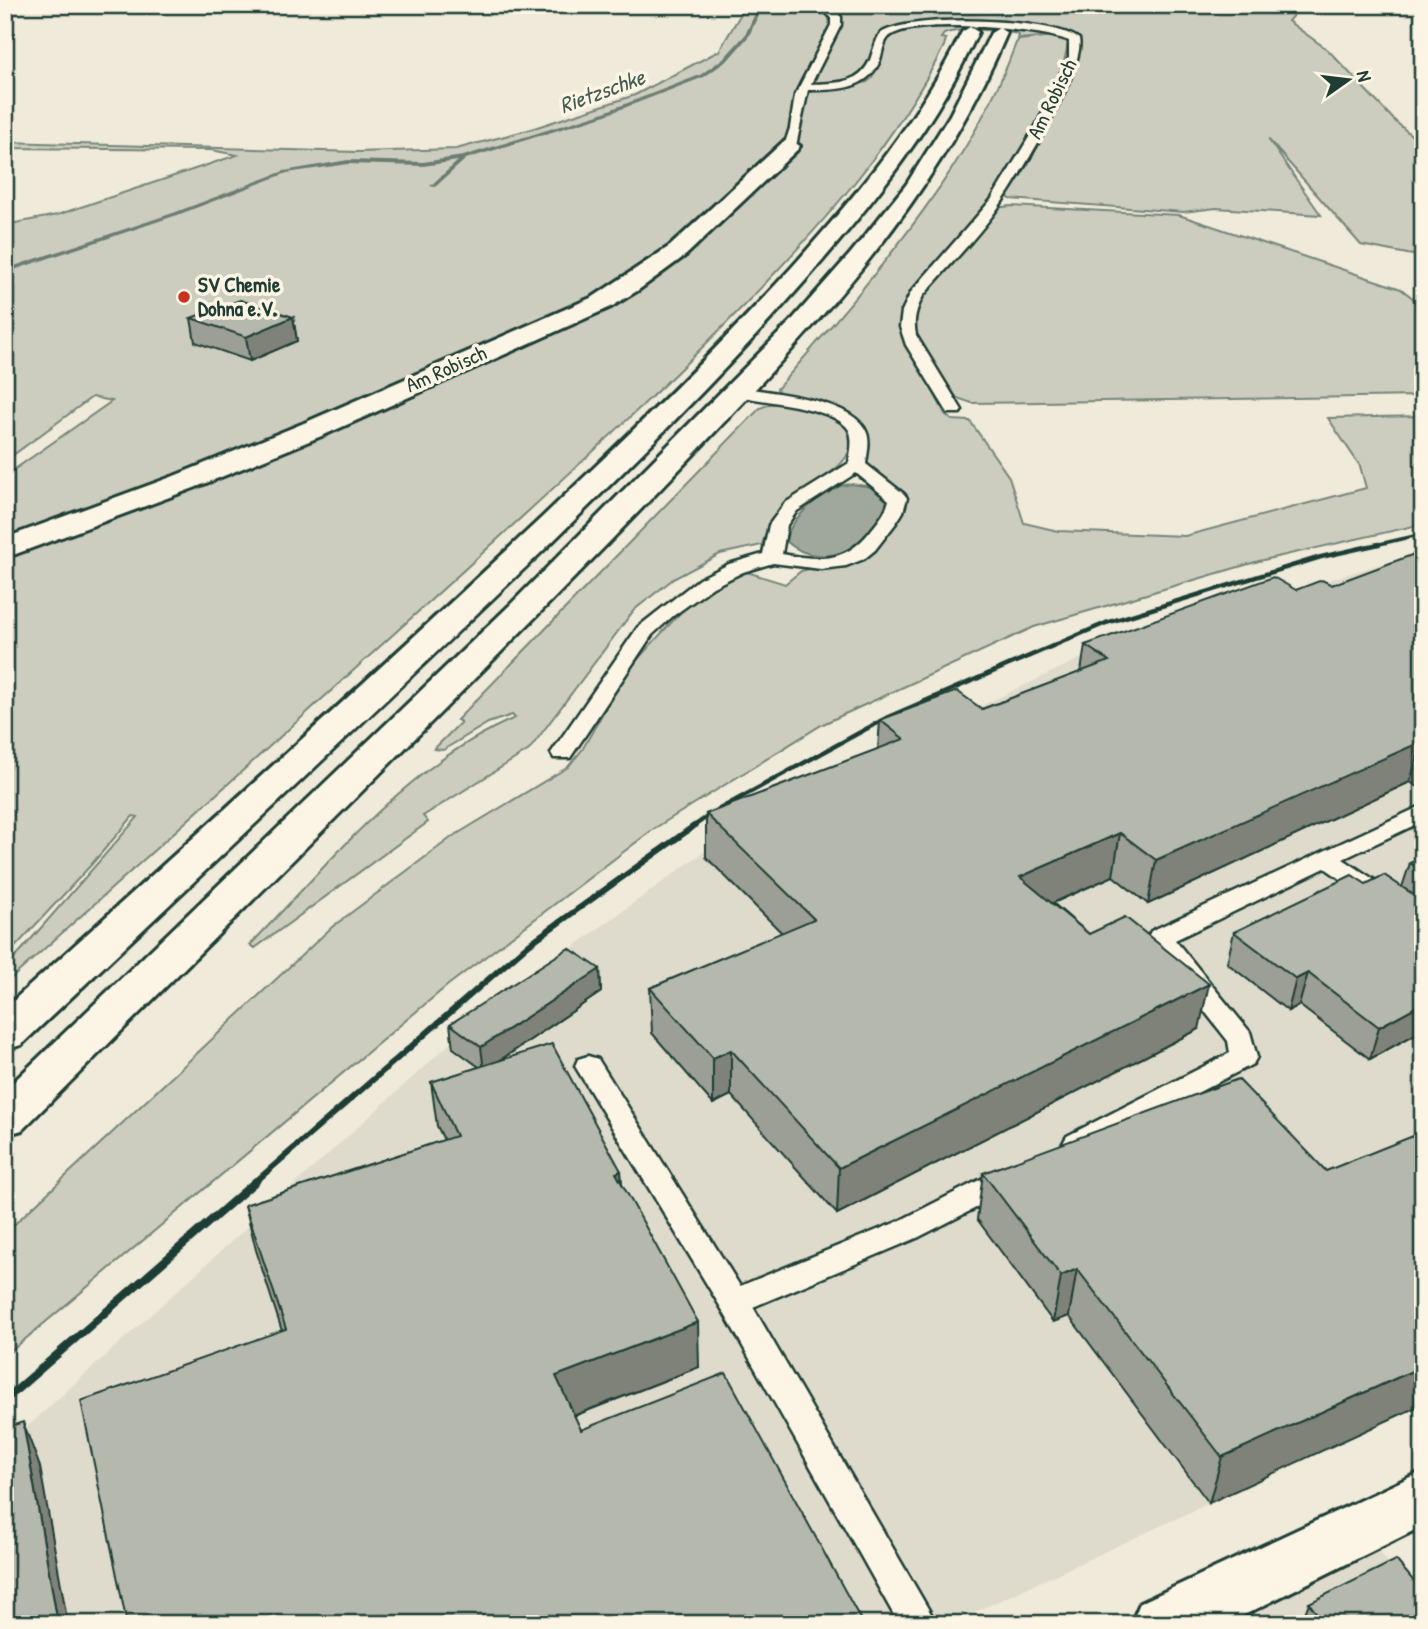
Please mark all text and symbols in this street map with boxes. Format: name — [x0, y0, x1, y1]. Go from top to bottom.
north arrow — [1312, 46, 1382, 116]
street label: Am Robisch — [1020, 54, 1083, 144]
water label: Rietzschke — [555, 61, 650, 120]
text: N — [1351, 68, 1378, 84]
place label: SV Chemie Dohna e.V. — [198, 270, 281, 323]
marker: SV Chemie Dohna e.V. — [176, 289, 192, 305]
street label: Am Robisch — [401, 338, 491, 399]

